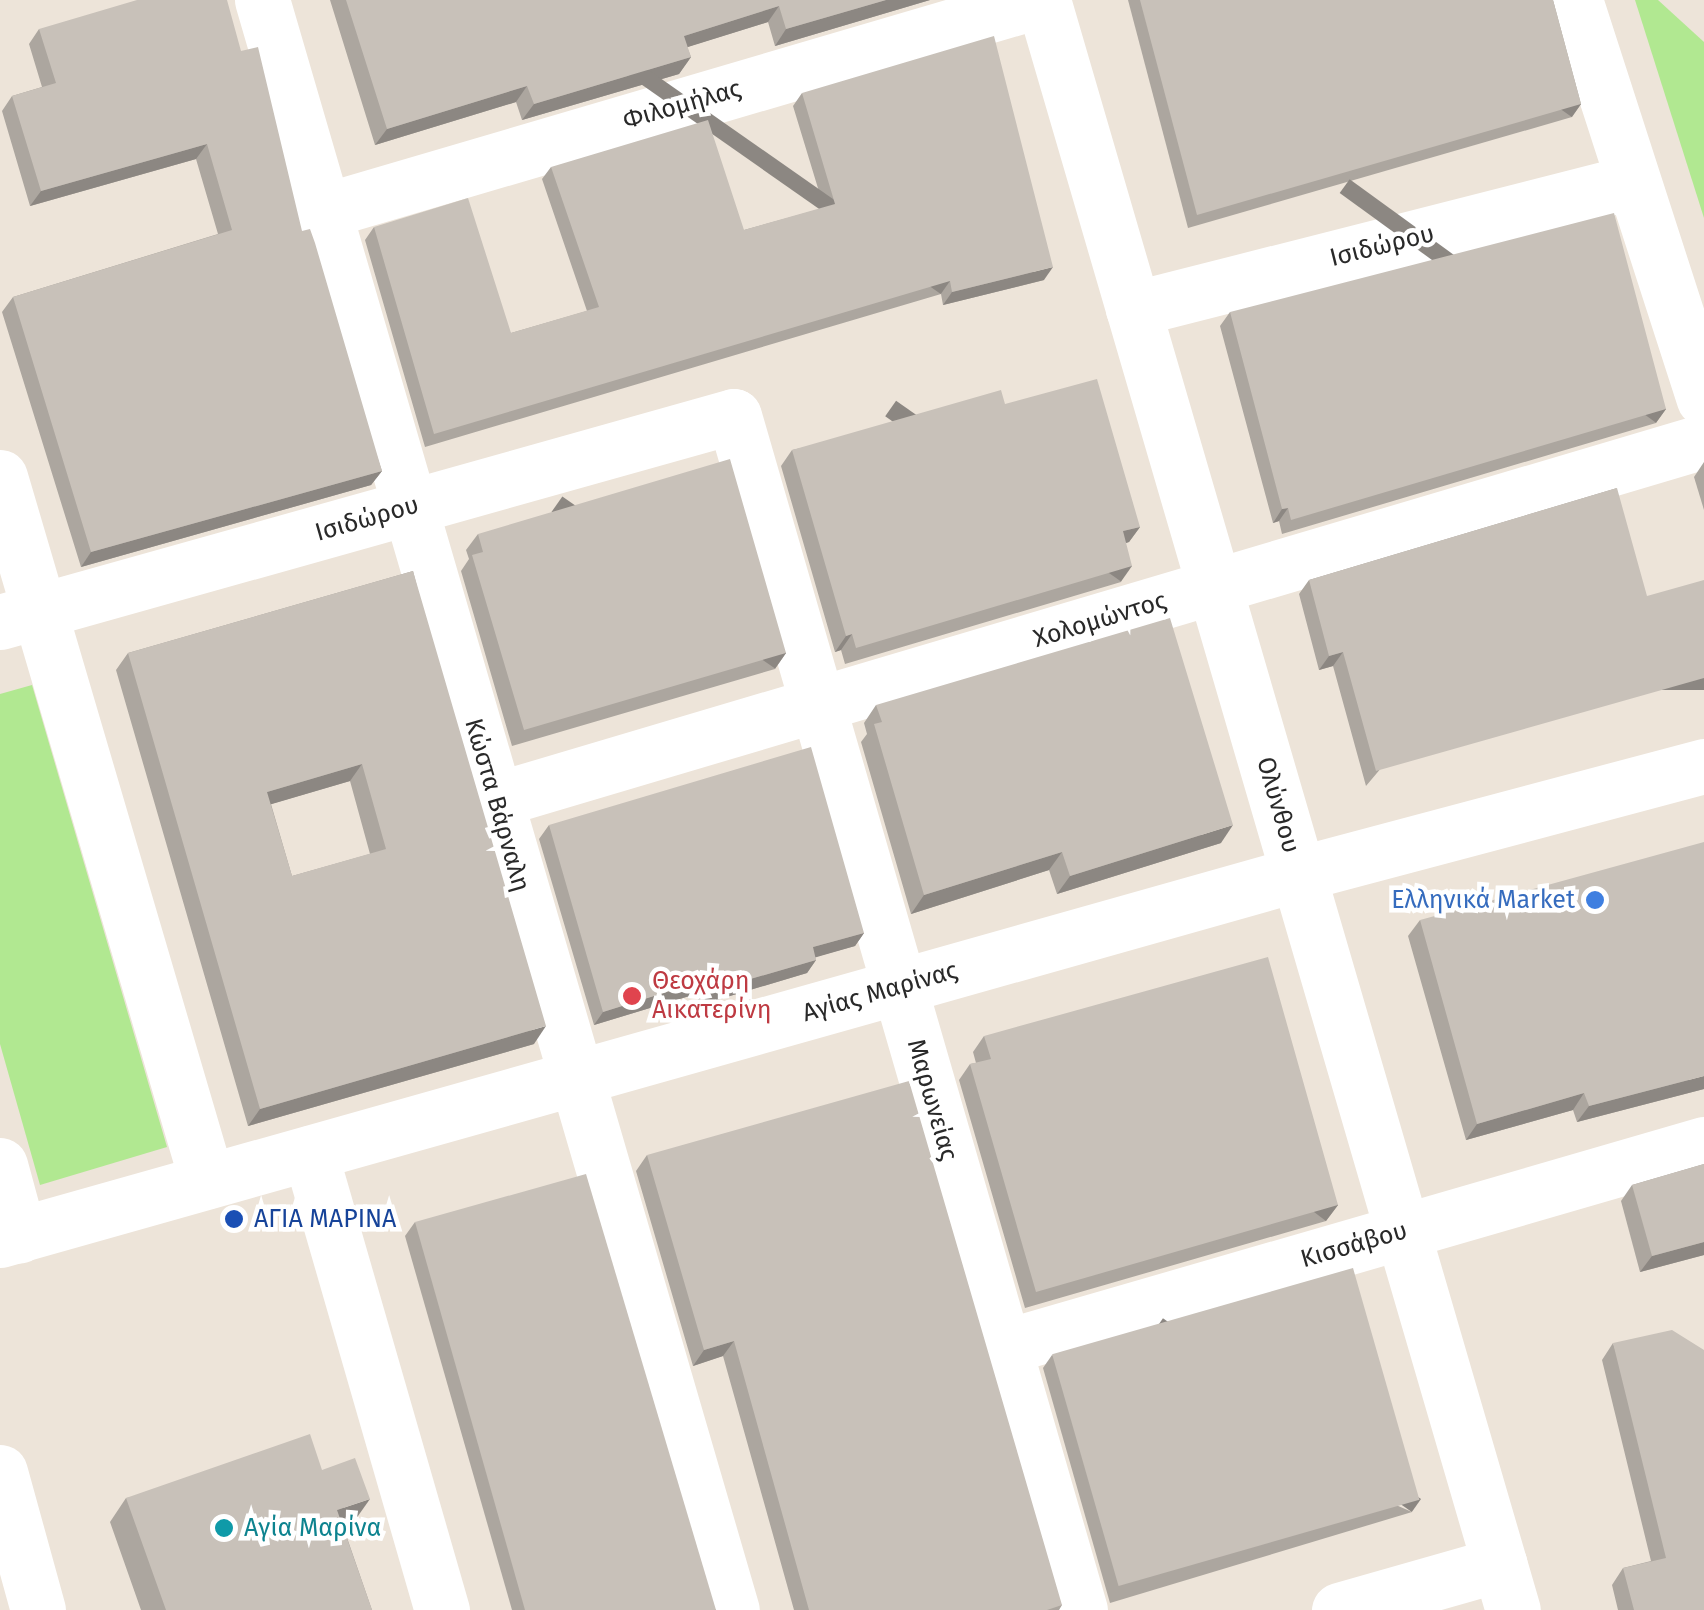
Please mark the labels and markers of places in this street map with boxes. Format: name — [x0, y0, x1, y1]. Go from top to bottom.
place label: Ελληνικά Market — [1391, 885, 1575, 915]
marker: Ελληνικά Market — [1584, 889, 1606, 911]
place label: Θεοχάρη Αικατερίνη — [652, 967, 771, 1026]
marker: Θεοχάρη Αικατερίνη — [621, 985, 643, 1007]
place label: ΑΓΙΑ ΜΑΡΙΝΑ — [254, 1204, 396, 1234]
marker: ΑΓΙΑ ΜΑΡΙΝΑ — [223, 1208, 245, 1230]
place label: Αγία Μαρίνα — [244, 1513, 381, 1543]
marker: Αγία Μαρίνα — [213, 1517, 235, 1539]

